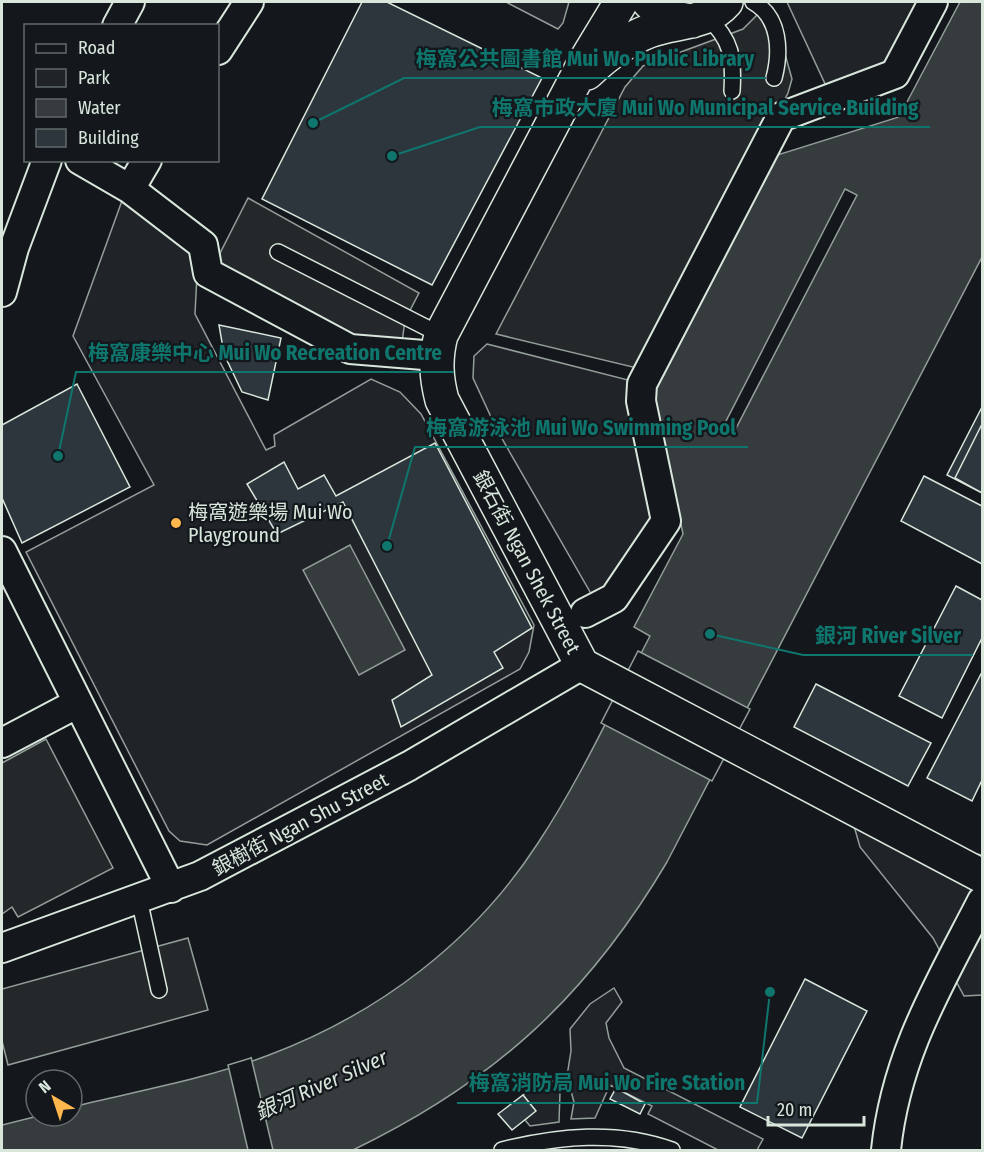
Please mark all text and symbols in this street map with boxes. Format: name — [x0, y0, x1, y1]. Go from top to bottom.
legend — [24, 24, 219, 162]
text: Road — [78, 37, 115, 59]
callout: 梅窩公共圖書館 Mui Wo Public Library — [404, 39, 766, 78]
text: 梅窩公共圖書館 Mui Wo Public Library — [416, 46, 755, 72]
text: Park — [78, 67, 111, 89]
callout: 梅窩市政大廈 Mui Wo Municipal Service Building — [480, 88, 930, 127]
text: 梅窩市政大廈 Mui Wo Municipal Service Building — [492, 95, 919, 121]
text: Water — [78, 97, 121, 119]
text: Building — [78, 127, 139, 149]
callout: 梅窩康樂中心 Mui Wo Recreation Centre — [76, 333, 454, 372]
text: 梅窩康樂中心 Mui Wo Recreation Centre — [88, 340, 442, 366]
callout: 梅窩游泳池 Mui Wo Swimming Pool — [415, 408, 748, 447]
text: 梅窩游泳池 Mui Wo Swimming Pool — [426, 415, 736, 441]
street label: 銀石街 Ngan Shek Street — [468, 466, 586, 658]
place label: 梅窩遊樂場 Mui Wo Playground — [188, 500, 352, 547]
marker: 梅窩遊樂場 Mui Wo Playground — [169, 516, 183, 530]
callout: 銀河 River Silver — [803, 616, 973, 655]
text: 銀河 River Silver — [815, 623, 961, 649]
street label: 銀樹街 Ngan Shu Street — [208, 767, 392, 881]
water label: 銀河 River Silver — [251, 1044, 392, 1126]
callout: 梅窩消防局 Mui Wo Fire Station — [457, 1064, 757, 1103]
north arrow — [24, 1068, 84, 1128]
text: 梅窩消防局 Mui Wo Fire Station — [469, 1070, 745, 1096]
text: N — [35, 1076, 55, 1097]
scale bar — [768, 1089, 864, 1127]
text: 20 m — [777, 1099, 812, 1121]

